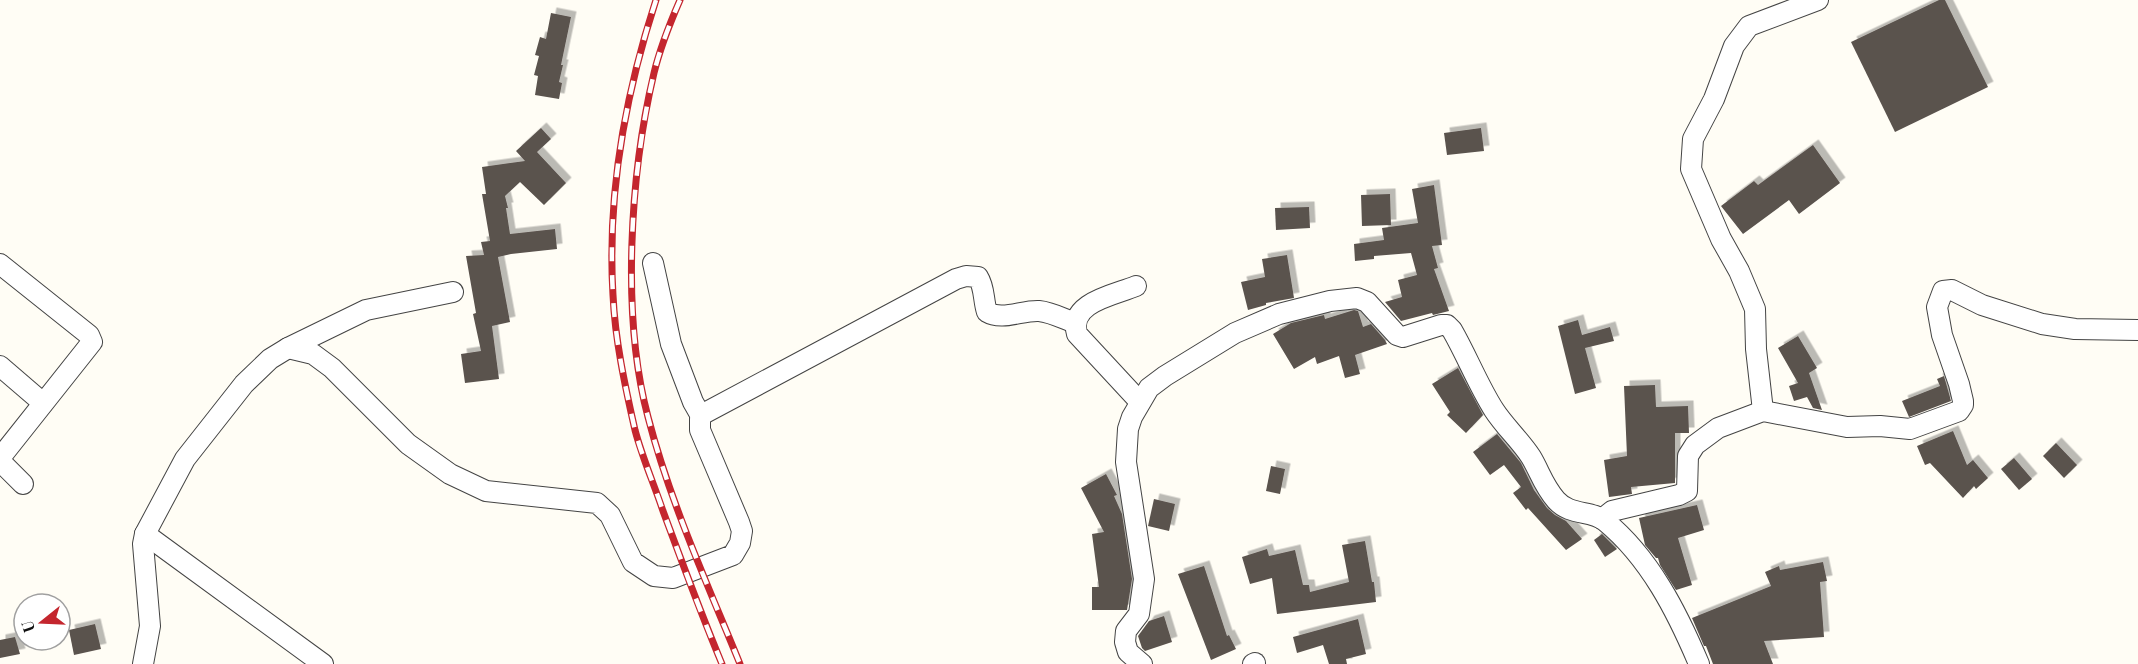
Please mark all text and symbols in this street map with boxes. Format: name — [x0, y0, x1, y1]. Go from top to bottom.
north arrow — [12, 592, 72, 652]
text: U — [16, 618, 39, 635]

